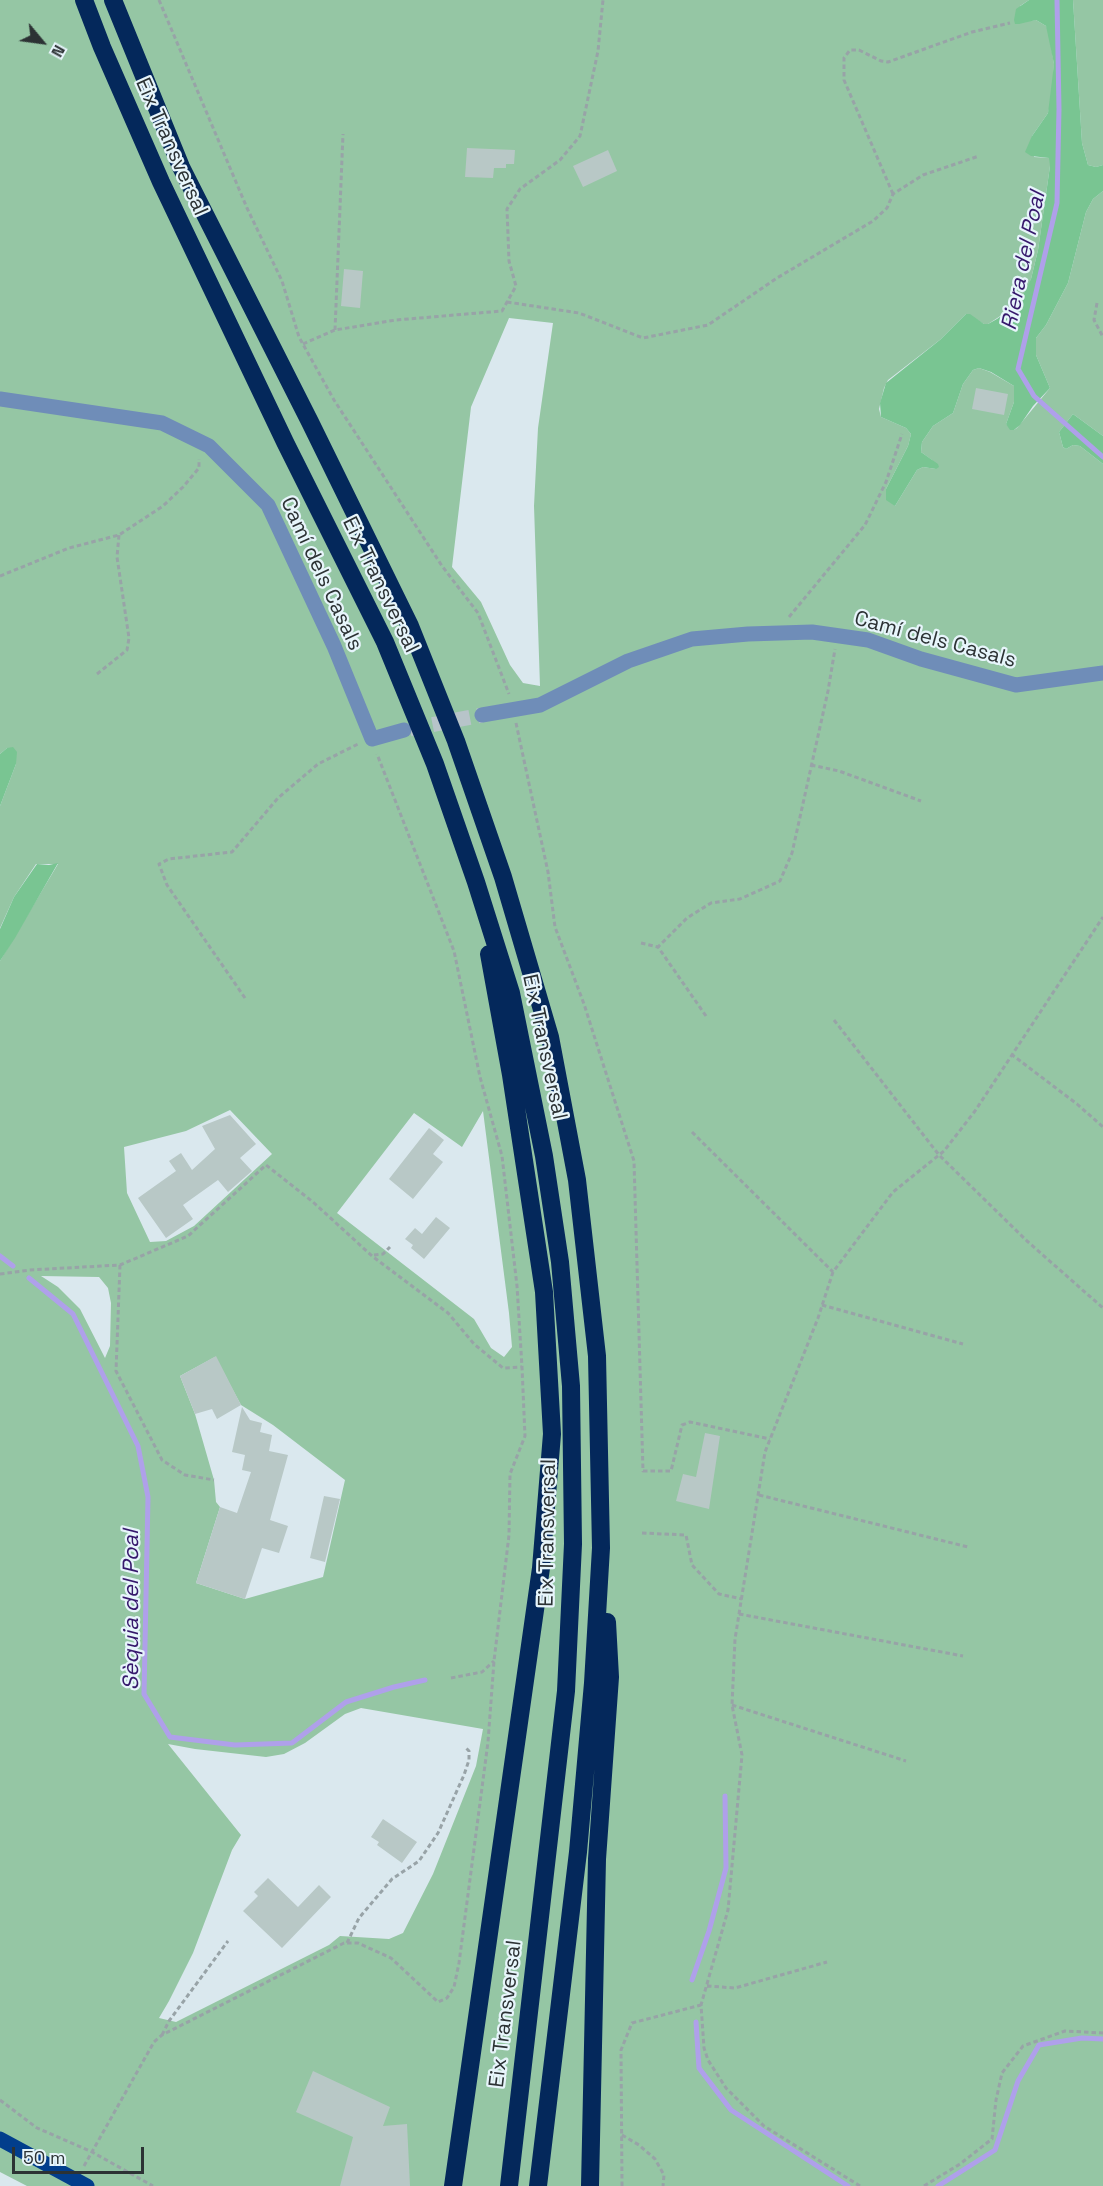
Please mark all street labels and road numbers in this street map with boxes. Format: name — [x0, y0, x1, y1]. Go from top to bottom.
street label: Eix Transversal — [129, 74, 213, 220]
street label: Camí dels Casals — [274, 493, 368, 655]
street label: Eix Transversal — [336, 513, 424, 657]
street label: Camí dels Casals — [851, 606, 1019, 674]
street label: Eix Transversal — [516, 972, 572, 1122]
street label: Eix Transversal — [534, 1459, 562, 1607]
street label: Eix Transversal — [484, 1939, 528, 2089]

